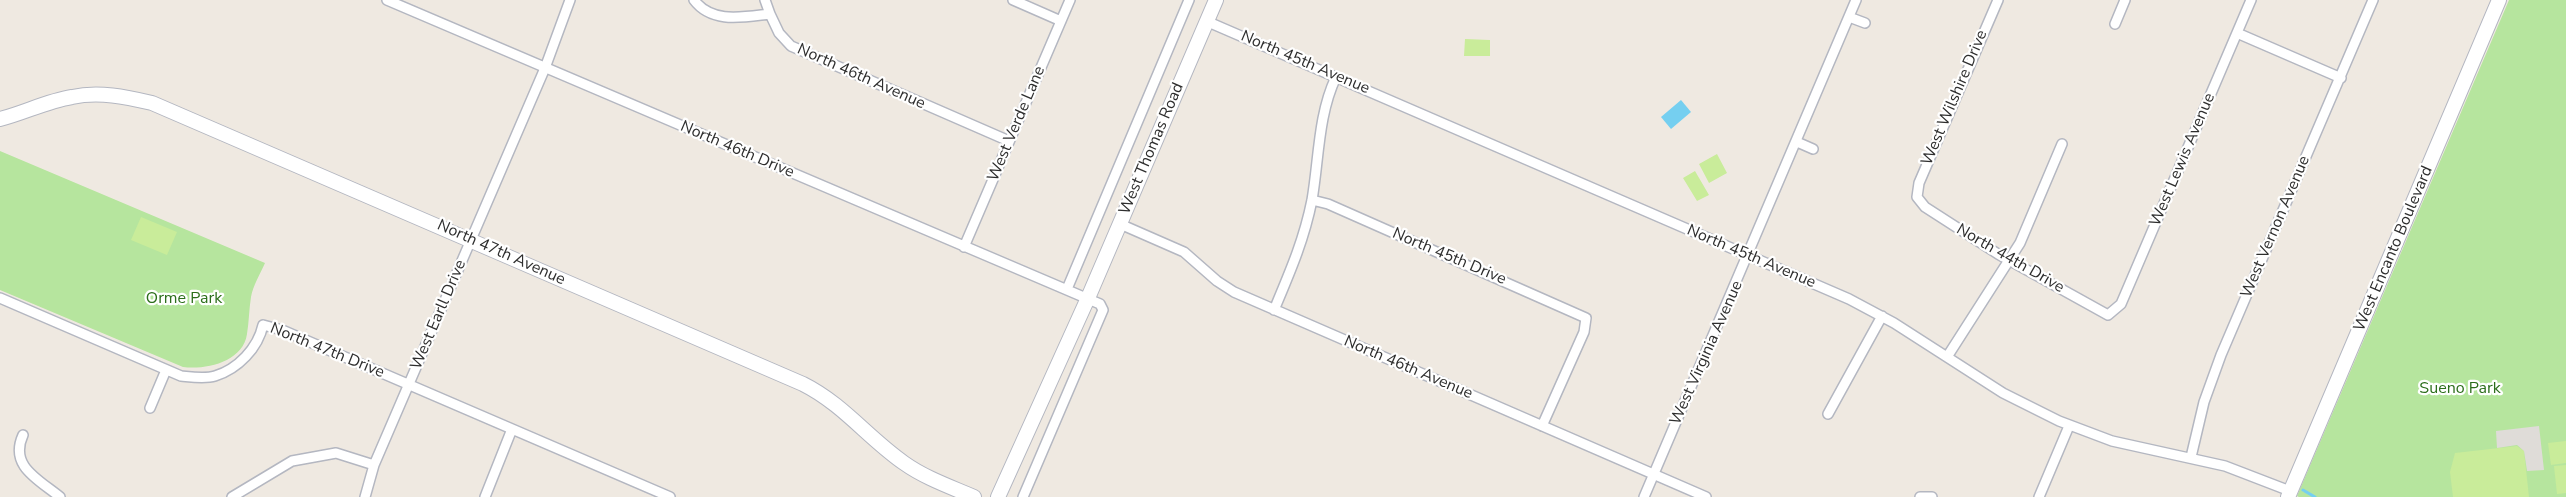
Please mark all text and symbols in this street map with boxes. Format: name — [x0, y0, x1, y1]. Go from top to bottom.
street label: North 45th Avenue — [1238, 27, 1372, 99]
street label: West Wilshire Drive — [1918, 27, 1992, 169]
street label: North 46th Avenue — [794, 40, 928, 114]
street label: West Verde Lane — [984, 63, 1050, 185]
street label: West Thomas Road — [1116, 80, 1188, 218]
street label: West Lewis Avenue — [2146, 90, 2220, 230]
street label: North 46th Drive — [677, 117, 797, 183]
street label: West Vernon Avenue — [2237, 153, 2315, 301]
street label: West Encanto Boulevard — [2350, 163, 2438, 335]
street label: North 47th Avenue — [434, 216, 568, 290]
street label: North 44th Drive — [1953, 220, 2067, 298]
street label: North 45th Avenue — [1684, 221, 1818, 293]
street label: North 45th Drive — [1389, 224, 1509, 290]
street label: West Earll Drive — [407, 257, 471, 373]
street label: West Virginia Avenue — [1667, 278, 1747, 428]
park label: Orme Park — [146, 289, 222, 309]
street label: North 47th Drive — [267, 319, 387, 383]
street label: North 46th Avenue — [1341, 332, 1475, 404]
park label: Sueno Park — [2419, 379, 2501, 399]

